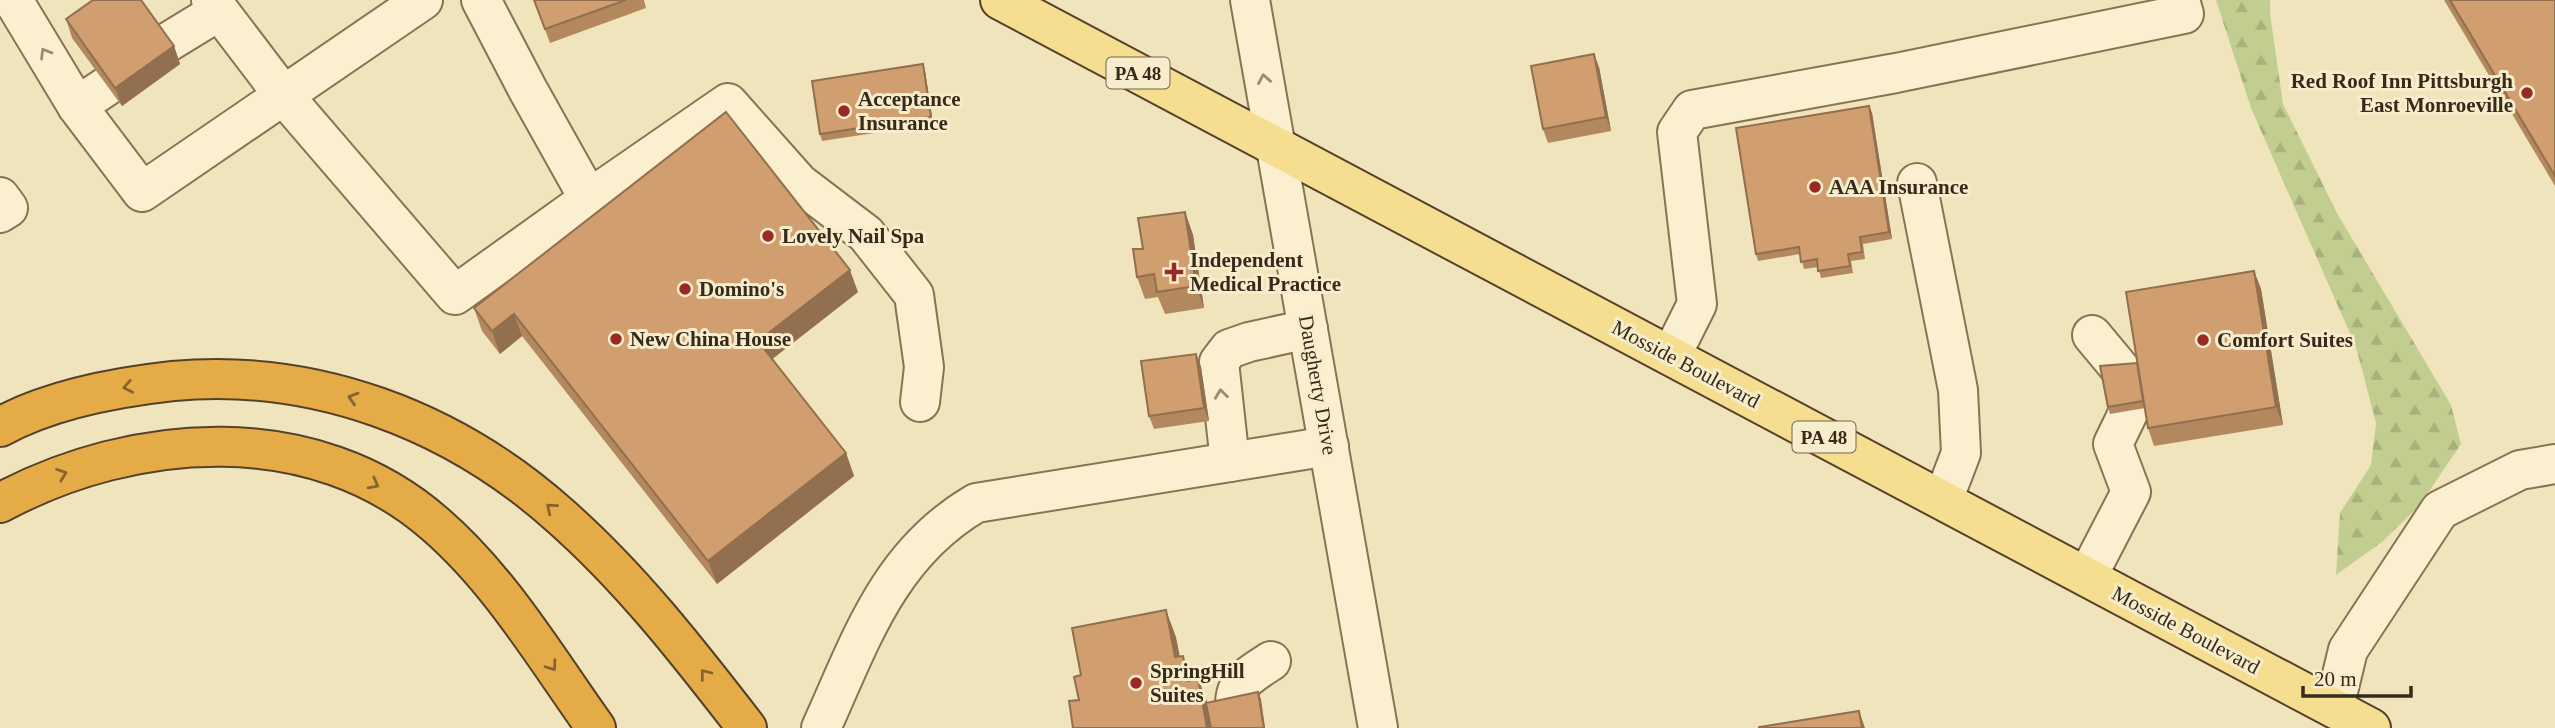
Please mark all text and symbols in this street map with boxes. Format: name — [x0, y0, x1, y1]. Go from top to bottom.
one-way arrow — [40, 48, 53, 61]
road number: PA 48 — [1106, 58, 1170, 88]
place label: Red Roof Inn Pittsburgh East Monroeville — [2291, 69, 2513, 117]
one-way arrow — [1257, 73, 1272, 84]
marker: Red Roof Inn Pittsburgh East Monroeville — [2519, 85, 2535, 101]
place label: Acceptance Insurance — [858, 87, 961, 135]
marker: Acceptance Insurance — [836, 103, 852, 119]
place label: AAA Insurance — [1829, 175, 1968, 199]
marker: AAA Insurance — [1807, 179, 1823, 195]
place label: Lovely Nail Spa — [782, 224, 925, 248]
marker: Lovely Nail Spa — [760, 228, 776, 244]
place label: Independent Medical Practice — [1190, 248, 1341, 296]
marker: Independent Medical Practice — [1164, 262, 1184, 282]
place label: Domino's — [699, 277, 784, 301]
marker: Domino's — [677, 281, 693, 297]
street label: Daugherty Drive — [1294, 313, 1342, 457]
street label: Mosside Boulevard — [1608, 315, 1764, 413]
place label: New China House — [630, 327, 791, 351]
place label: Comfort Suites — [2217, 328, 2353, 352]
marker: New China House — [608, 331, 624, 347]
marker: Comfort Suites — [2195, 332, 2211, 348]
one-way arrow — [122, 379, 134, 394]
one-way arrow — [1214, 388, 1229, 400]
one-way arrow — [348, 392, 360, 407]
road number: PA 48 — [1792, 422, 1856, 452]
one-way arrow — [55, 468, 67, 482]
one-way arrow — [367, 475, 379, 489]
one-way arrow — [546, 504, 559, 516]
street label: Mosside Boulevard — [2108, 581, 2264, 679]
scale bar — [2303, 654, 2412, 698]
one-way arrow — [544, 658, 556, 671]
place label: SpringHill Suites — [1150, 659, 1245, 707]
text: 20 m — [2314, 667, 2357, 691]
one-way arrow — [701, 670, 714, 682]
marker: SpringHill Suites — [1128, 675, 1144, 691]

